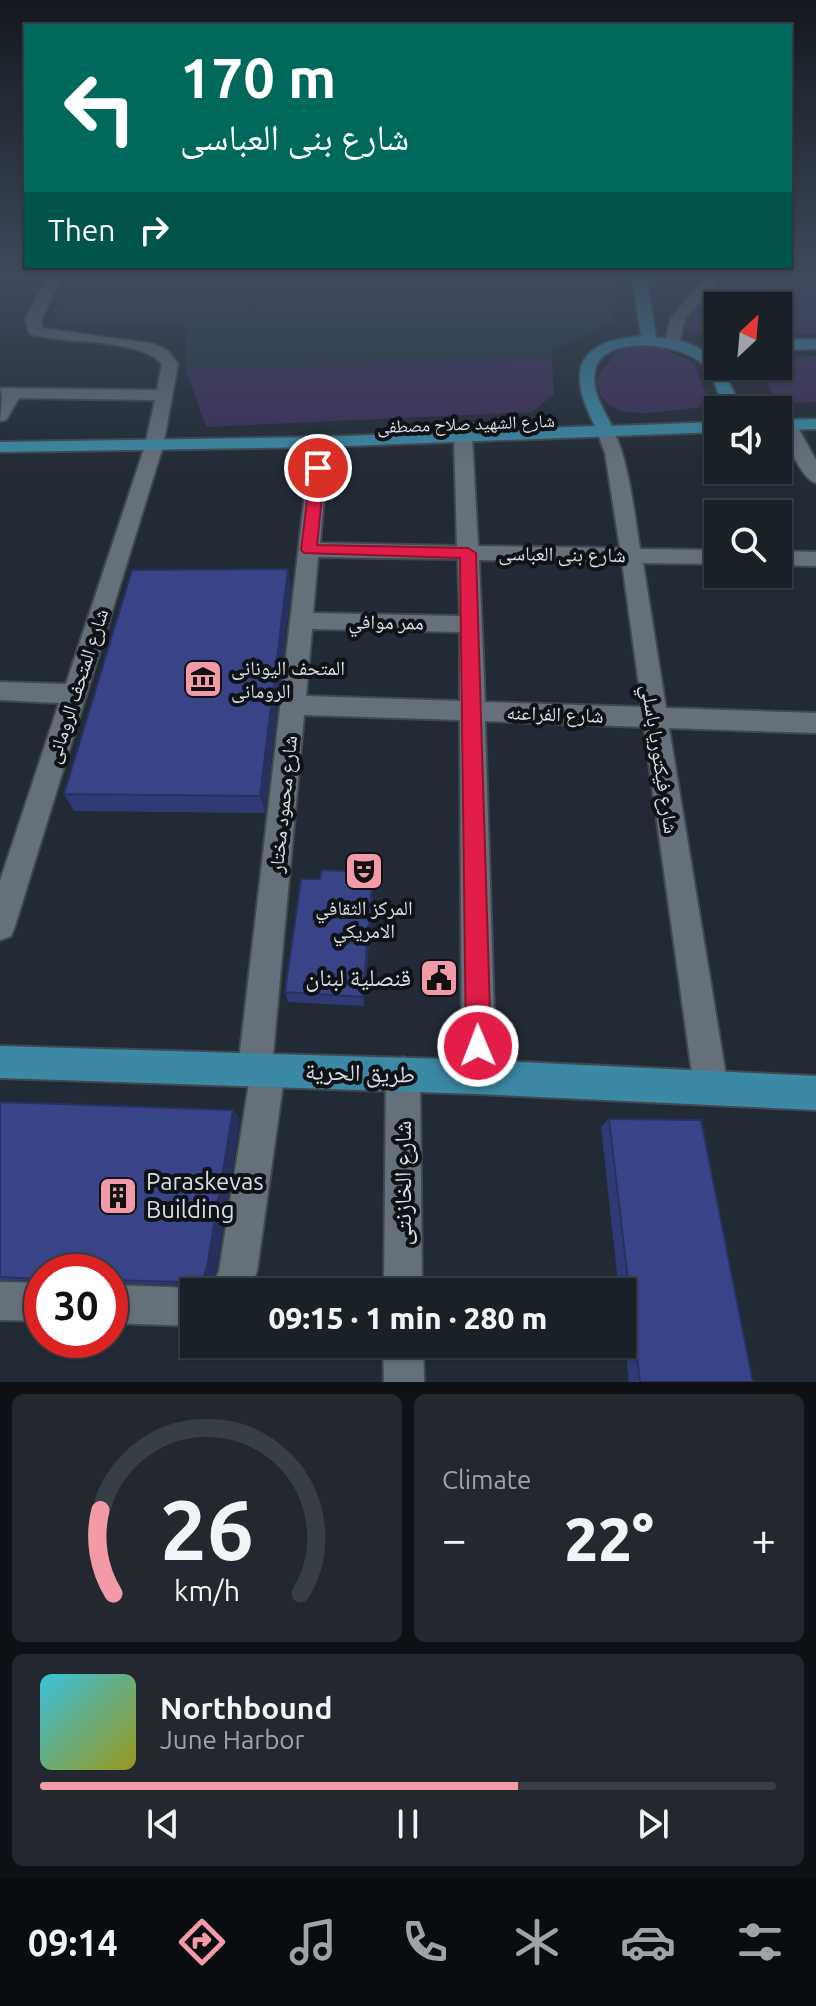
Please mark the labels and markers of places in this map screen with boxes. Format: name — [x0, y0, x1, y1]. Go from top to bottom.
pin — [284, 434, 352, 502]
place label: المتحف اليونانى الرومانى — [231, 656, 345, 703]
museum icon: المتحف اليونانى الرومانى — [182, 658, 224, 700]
theatre icon: المركز الثقافي الامريكي — [343, 850, 385, 892]
place label: المركز الثقافي الامريكي — [315, 896, 413, 947]
public building icon: قنصلية لبنان — [418, 957, 460, 999]
place label: قنصلية لبنان — [305, 964, 411, 992]
place label: Paraskevas Building — [146, 1168, 264, 1223]
building icon: Paraskevas Building — [97, 1175, 139, 1217]

